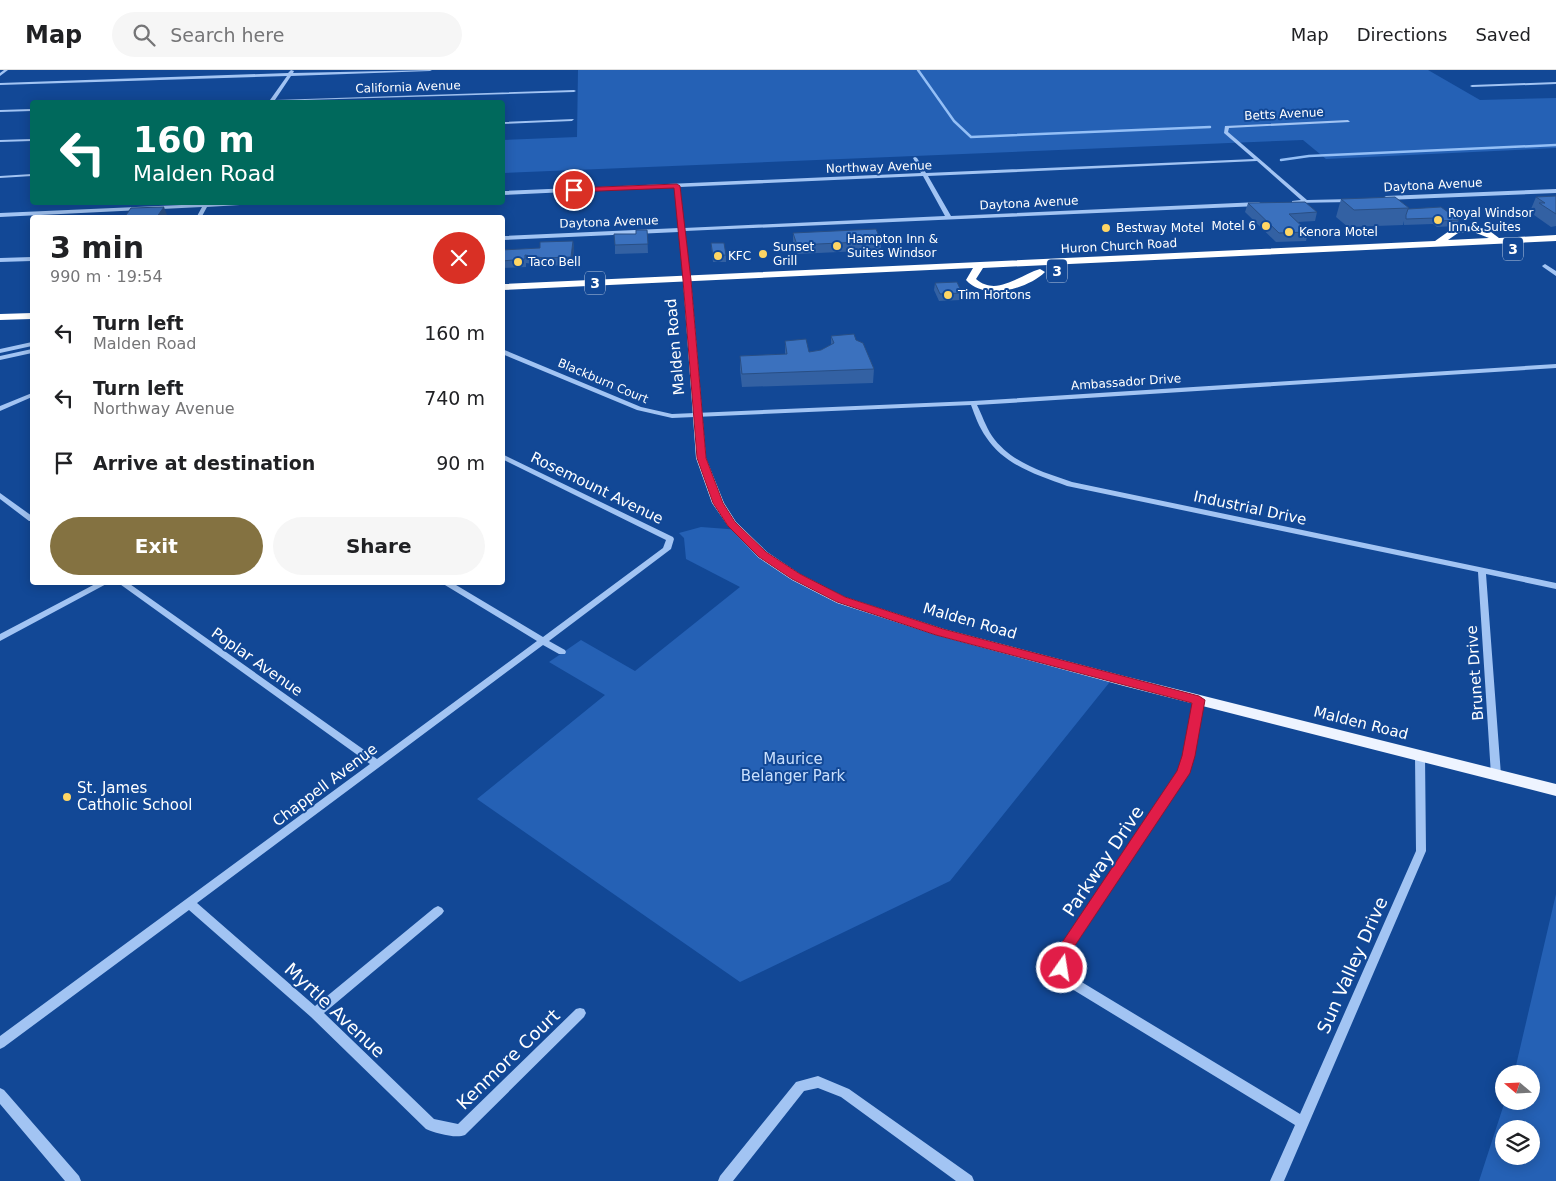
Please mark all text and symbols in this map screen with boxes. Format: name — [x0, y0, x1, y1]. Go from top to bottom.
search box — [112, 12, 462, 57]
text: Map — [25, 21, 82, 49]
icon: search — [130, 21, 158, 49]
text: Search here — [170, 24, 284, 46]
text: Map — [1291, 24, 1329, 45]
text: Directions — [1357, 24, 1447, 45]
text: Saved — [1475, 24, 1531, 45]
street label: California Avenue — [355, 78, 461, 96]
street label: Betts Avenue — [1244, 105, 1324, 123]
icon: left — [50, 120, 115, 185]
text: 160 m — [133, 120, 255, 160]
street label: Northway Avenue — [826, 158, 932, 176]
text: Malden Road — [133, 161, 275, 186]
pin — [553, 169, 595, 211]
street label: Daytona Avenue — [1383, 175, 1483, 195]
icon: arrive — [560, 176, 588, 204]
street label: Daytona Avenue — [979, 193, 1079, 213]
place label: Royal Windsor Inn & Suites — [1448, 206, 1533, 234]
street label: Daytona Avenue — [559, 213, 659, 231]
marker: Royal Windsor Inn & Suites — [1432, 214, 1444, 226]
place label: Motel 6 — [1211, 219, 1256, 233]
marker: Motel 6 — [1260, 220, 1272, 232]
place label: Bestway Motel — [1116, 221, 1204, 235]
marker: Bestway Motel — [1100, 222, 1112, 234]
place label: Kenora Motel — [1299, 225, 1378, 239]
marker: Kenora Motel — [1283, 226, 1295, 238]
text: 3 min — [50, 230, 144, 265]
button: close — [433, 232, 485, 284]
place label: Hampton Inn & Suites Windsor — [847, 232, 938, 260]
street label: Huron Church Road — [1060, 236, 1178, 256]
road number: 3 — [1503, 238, 1523, 260]
place label: Sunset Grill — [773, 240, 814, 268]
marker: Hampton Inn & Suites Windsor — [831, 240, 843, 252]
marker: Sunset Grill — [757, 248, 769, 260]
place label: KFC — [728, 249, 751, 263]
marker: KFC — [712, 250, 724, 262]
place label: Taco Bell — [527, 255, 581, 269]
marker: Taco Bell — [512, 256, 524, 268]
road number: 3 — [1047, 260, 1067, 282]
text: 990 m · 19:54 — [50, 267, 163, 286]
road number: 3 — [585, 272, 605, 294]
place label: Tim Hortons — [957, 288, 1031, 302]
marker: Tim Hortons — [942, 289, 954, 301]
street label: Malden Road — [662, 298, 688, 396]
text: Turn left — [93, 312, 184, 334]
icon: left — [50, 319, 78, 347]
text: 160 m — [424, 322, 485, 344]
text: Malden Road — [93, 334, 196, 353]
street label: Blackburn Court — [556, 356, 651, 406]
street label: Ambassador Drive — [1070, 371, 1182, 393]
text: Turn left — [93, 377, 184, 399]
icon: left — [50, 384, 78, 412]
text: 740 m — [424, 387, 485, 409]
text: Northway Avenue — [93, 399, 235, 418]
street label: Rosemount Avenue — [528, 448, 666, 528]
icon: arrive — [50, 449, 78, 477]
text: Arrive at destination — [93, 452, 315, 474]
text: 90 m — [436, 452, 485, 474]
street label: Industrial Drive — [1192, 487, 1308, 529]
button: Exit — [50, 517, 263, 575]
button: Share — [273, 517, 485, 575]
street label: Malden Road — [921, 599, 1019, 643]
street label: Poplar Avenue — [208, 624, 306, 700]
street label: Brunet Drive — [1463, 625, 1487, 721]
street label: Malden Road — [1312, 703, 1410, 743]
street label: Chappell Avenue — [269, 740, 381, 830]
park label: Maurice Belanger Park — [741, 750, 846, 785]
place label: St. James Catholic School — [77, 779, 192, 814]
marker: St. James Catholic School — [61, 791, 73, 803]
street label: Parkway Drive — [1058, 802, 1148, 920]
street label: Sun Valley Drive — [1312, 893, 1392, 1037]
position arrow — [1035, 941, 1087, 993]
street label: Myrtle Avenue — [281, 958, 389, 1062]
street label: Kenmore Court — [452, 1004, 564, 1114]
north arrow — [1495, 1065, 1540, 1110]
map controls — [1495, 1065, 1540, 1165]
button: layers — [1495, 1120, 1540, 1165]

